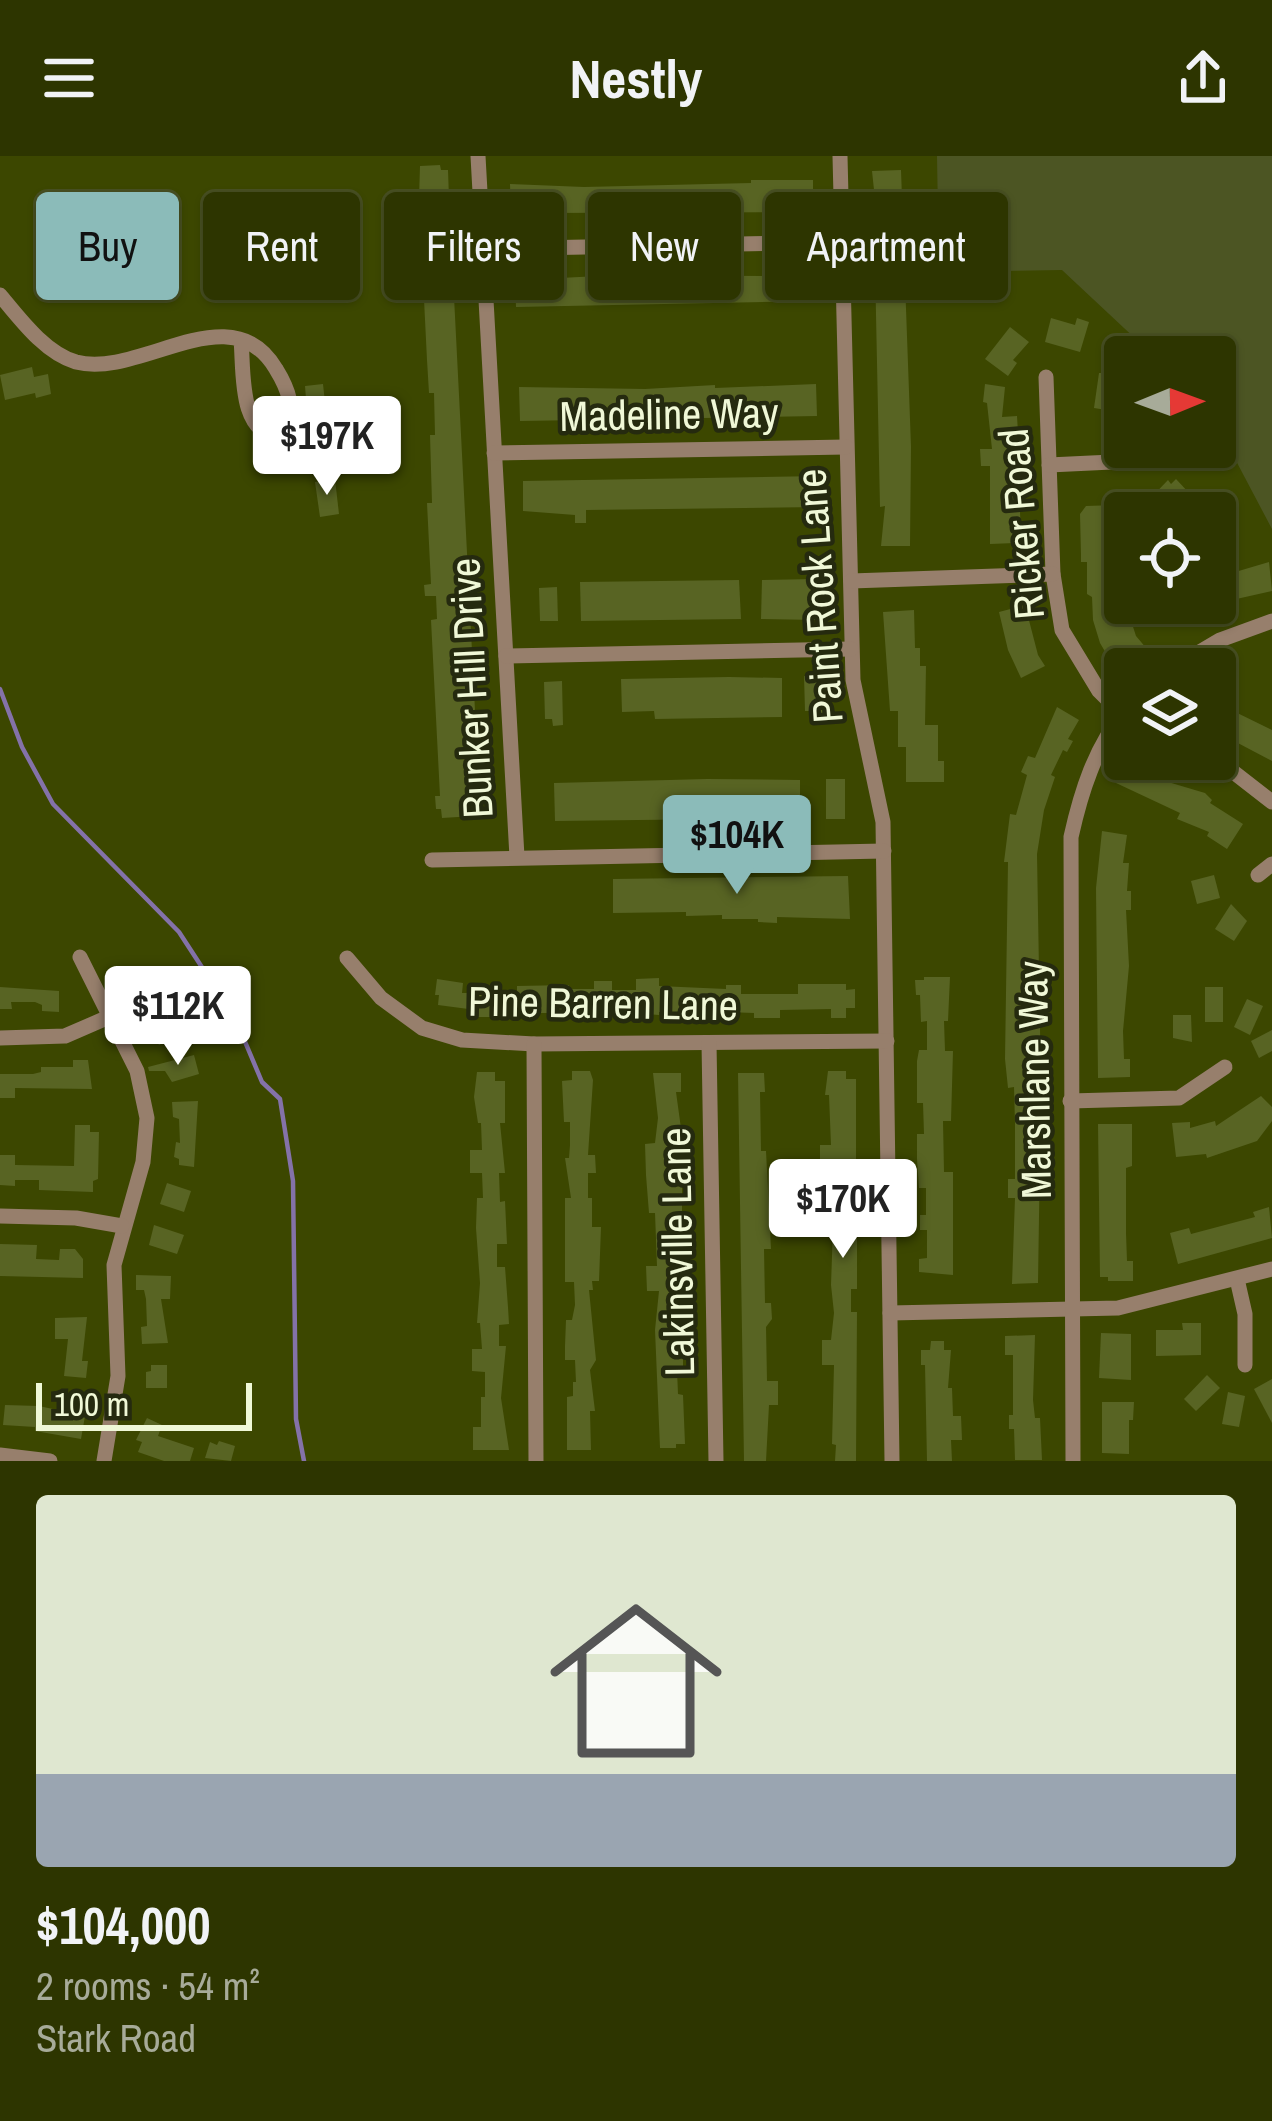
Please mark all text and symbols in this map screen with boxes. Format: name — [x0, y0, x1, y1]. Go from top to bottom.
text: Nestly — [570, 42, 702, 115]
icon: menu — [36, 45, 102, 111]
icon: share — [1170, 45, 1236, 111]
chip: Buy — [36, 192, 179, 300]
chip: Rent — [203, 192, 360, 300]
chip: Filters — [384, 192, 564, 300]
chip: New — [588, 192, 741, 300]
chip: Apartment — [765, 192, 1008, 300]
north arrow — [1104, 336, 1236, 468]
map controls — [1104, 336, 1236, 780]
street label: Madeline Way — [559, 384, 779, 444]
pin: $197K — [243, 396, 411, 498]
text: $197K — [280, 409, 374, 461]
street label: Ricker Road — [985, 426, 1057, 622]
street label: Paint Rock Lane — [782, 467, 856, 725]
button: locate — [1104, 492, 1236, 624]
street label: Bunker Hill Drive — [436, 557, 506, 819]
button: layers — [1104, 648, 1236, 780]
pin: $104K — [653, 795, 821, 897]
text: $104K — [690, 808, 784, 860]
street label: Marshlane Way — [1004, 961, 1064, 1199]
pin: $112K — [94, 966, 262, 1068]
street label: Pine Barren Lane — [468, 973, 738, 1033]
text: $112K — [132, 979, 224, 1031]
street label: Lakinsville Lane — [647, 1127, 707, 1377]
pin: $170K — [759, 1159, 927, 1261]
text: $170K — [796, 1172, 890, 1224]
scale bar — [36, 1377, 252, 1430]
text: 100 m — [54, 1382, 129, 1426]
icon: home — [528, 1573, 744, 1789]
text: $104,000 — [36, 1891, 210, 1960]
text: 2 rooms · 54 m² — [36, 1960, 260, 2012]
text: Stark Road — [36, 2012, 196, 2064]

